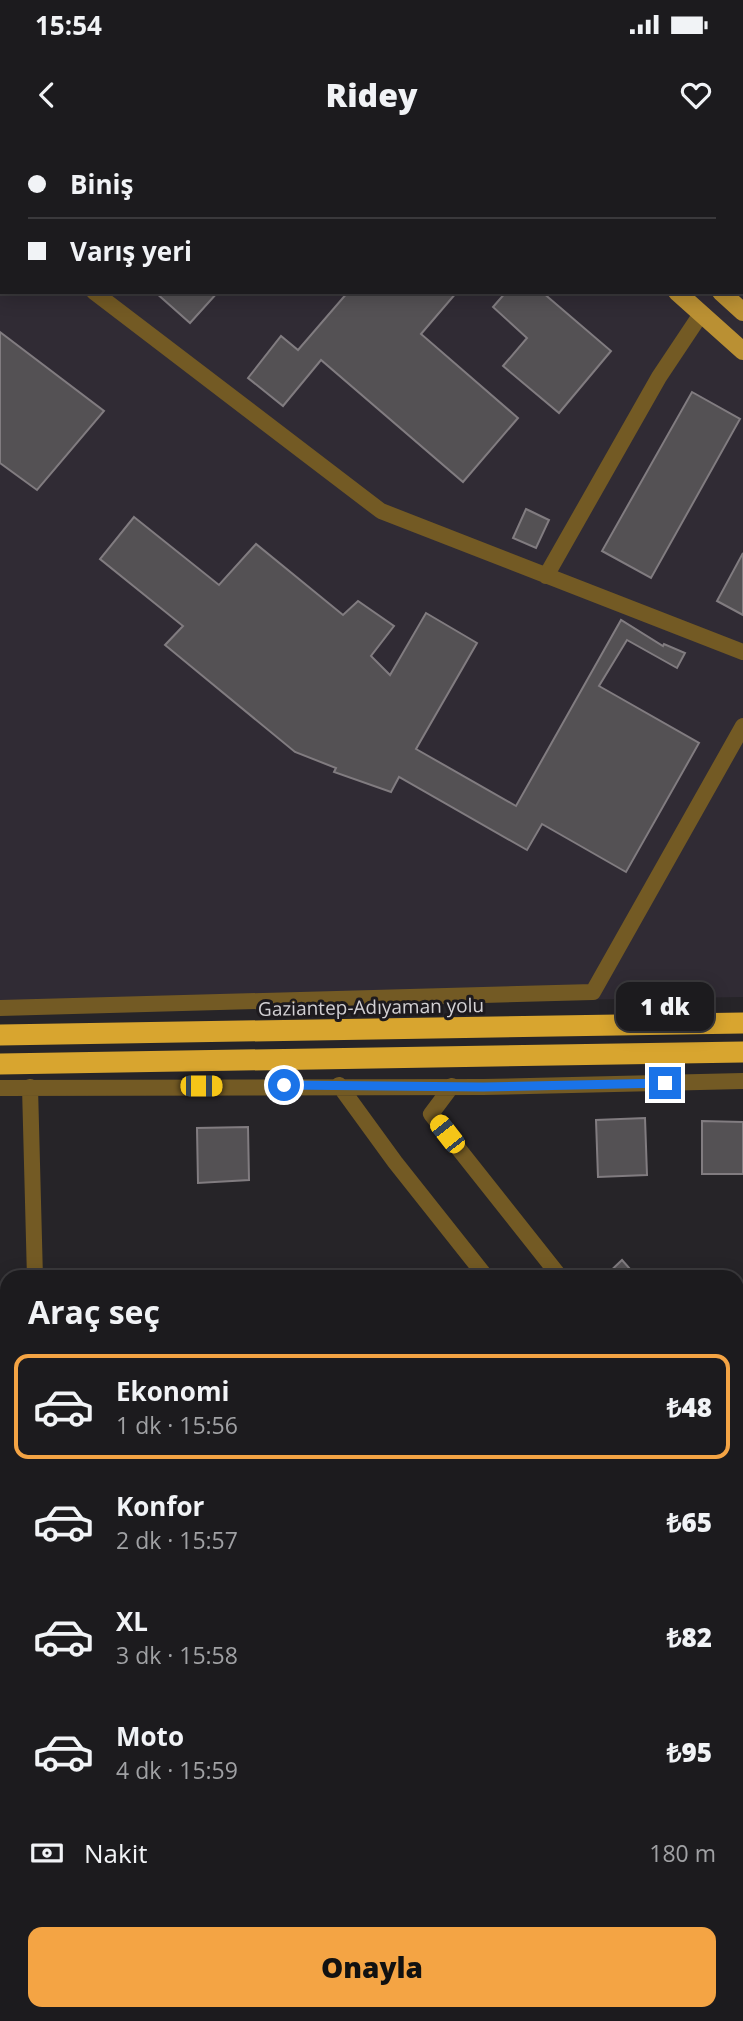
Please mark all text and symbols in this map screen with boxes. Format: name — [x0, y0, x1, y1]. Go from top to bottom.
text: 15:54 — [35, 7, 102, 43]
text: Ridey — [326, 73, 417, 116]
icon: back — [28, 76, 66, 114]
icon: heart — [677, 76, 715, 114]
text: Biniş — [70, 166, 133, 202]
text: Varış yeri — [70, 233, 192, 269]
callout: 1 dk — [616, 982, 714, 1030]
text: 1 dk — [640, 990, 690, 1022]
street label: Gaziantep-Adıyaman yolu — [258, 992, 484, 1022]
route end — [649, 1067, 681, 1099]
route start — [268, 1069, 300, 1101]
car — [181, 1076, 223, 1097]
car — [426, 1111, 469, 1157]
text: Araç seç — [28, 1290, 160, 1333]
text: Ekonomi — [116, 1373, 229, 1409]
icon: car — [32, 1375, 95, 1438]
text: ₺48 — [667, 1389, 712, 1425]
text: 1 dk · 15:56 — [116, 1409, 238, 1441]
text: Konfor — [116, 1488, 204, 1524]
icon: car — [32, 1490, 95, 1553]
text: ₺65 — [667, 1504, 712, 1540]
text: 2 dk · 15:57 — [116, 1524, 238, 1556]
text: XL — [116, 1603, 148, 1639]
icon: car — [32, 1605, 95, 1668]
text: ₺82 — [667, 1619, 712, 1655]
text: 3 dk · 15:58 — [116, 1639, 238, 1671]
text: Moto — [116, 1718, 184, 1754]
icon: car — [32, 1720, 95, 1783]
text: ₺95 — [667, 1734, 712, 1770]
text: 4 dk · 15:59 — [116, 1754, 238, 1786]
icon: cash — [28, 1834, 66, 1872]
text: Nakit — [84, 1835, 148, 1871]
text: 180 m — [649, 1837, 716, 1869]
button: Onayla — [28, 1927, 716, 2007]

